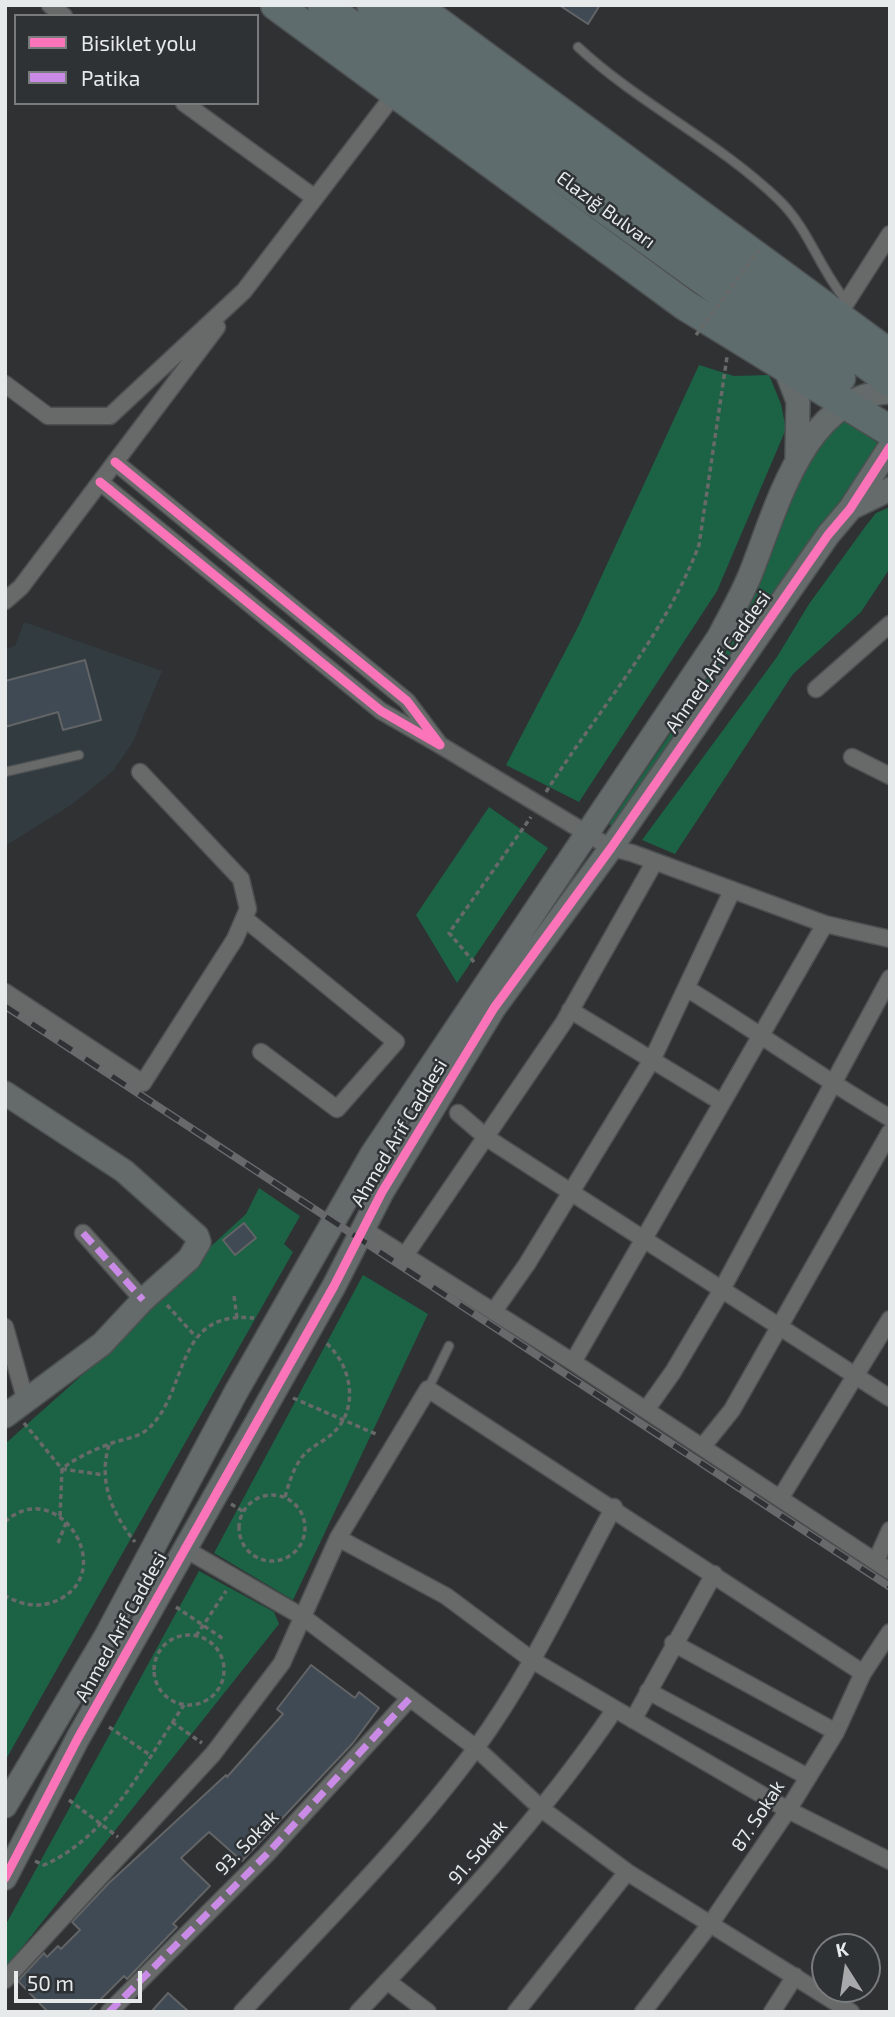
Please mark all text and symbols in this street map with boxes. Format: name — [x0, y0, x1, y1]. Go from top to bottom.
legend — [14, 14, 259, 105]
text: Bisiklet yolu — [81, 30, 197, 55]
text: Patika — [81, 65, 140, 90]
street label: Elazığ Bulvarı — [552, 167, 660, 253]
street label: Ahmed Arif Caddesi — [660, 587, 776, 737]
street label: Ahmed Arif Caddesi — [346, 1055, 452, 1211]
street label: Ahmed Arif Caddesi — [70, 1548, 172, 1706]
street label: 87. Sokak — [727, 1776, 789, 1856]
street label: 93. Sokak — [211, 1806, 283, 1880]
street label: 91. Sokak — [444, 1815, 512, 1889]
north arrow — [811, 1933, 881, 2003]
text: K — [834, 1936, 850, 1961]
scale bar — [18, 1958, 145, 2002]
text: 50 m — [27, 1970, 74, 1995]

